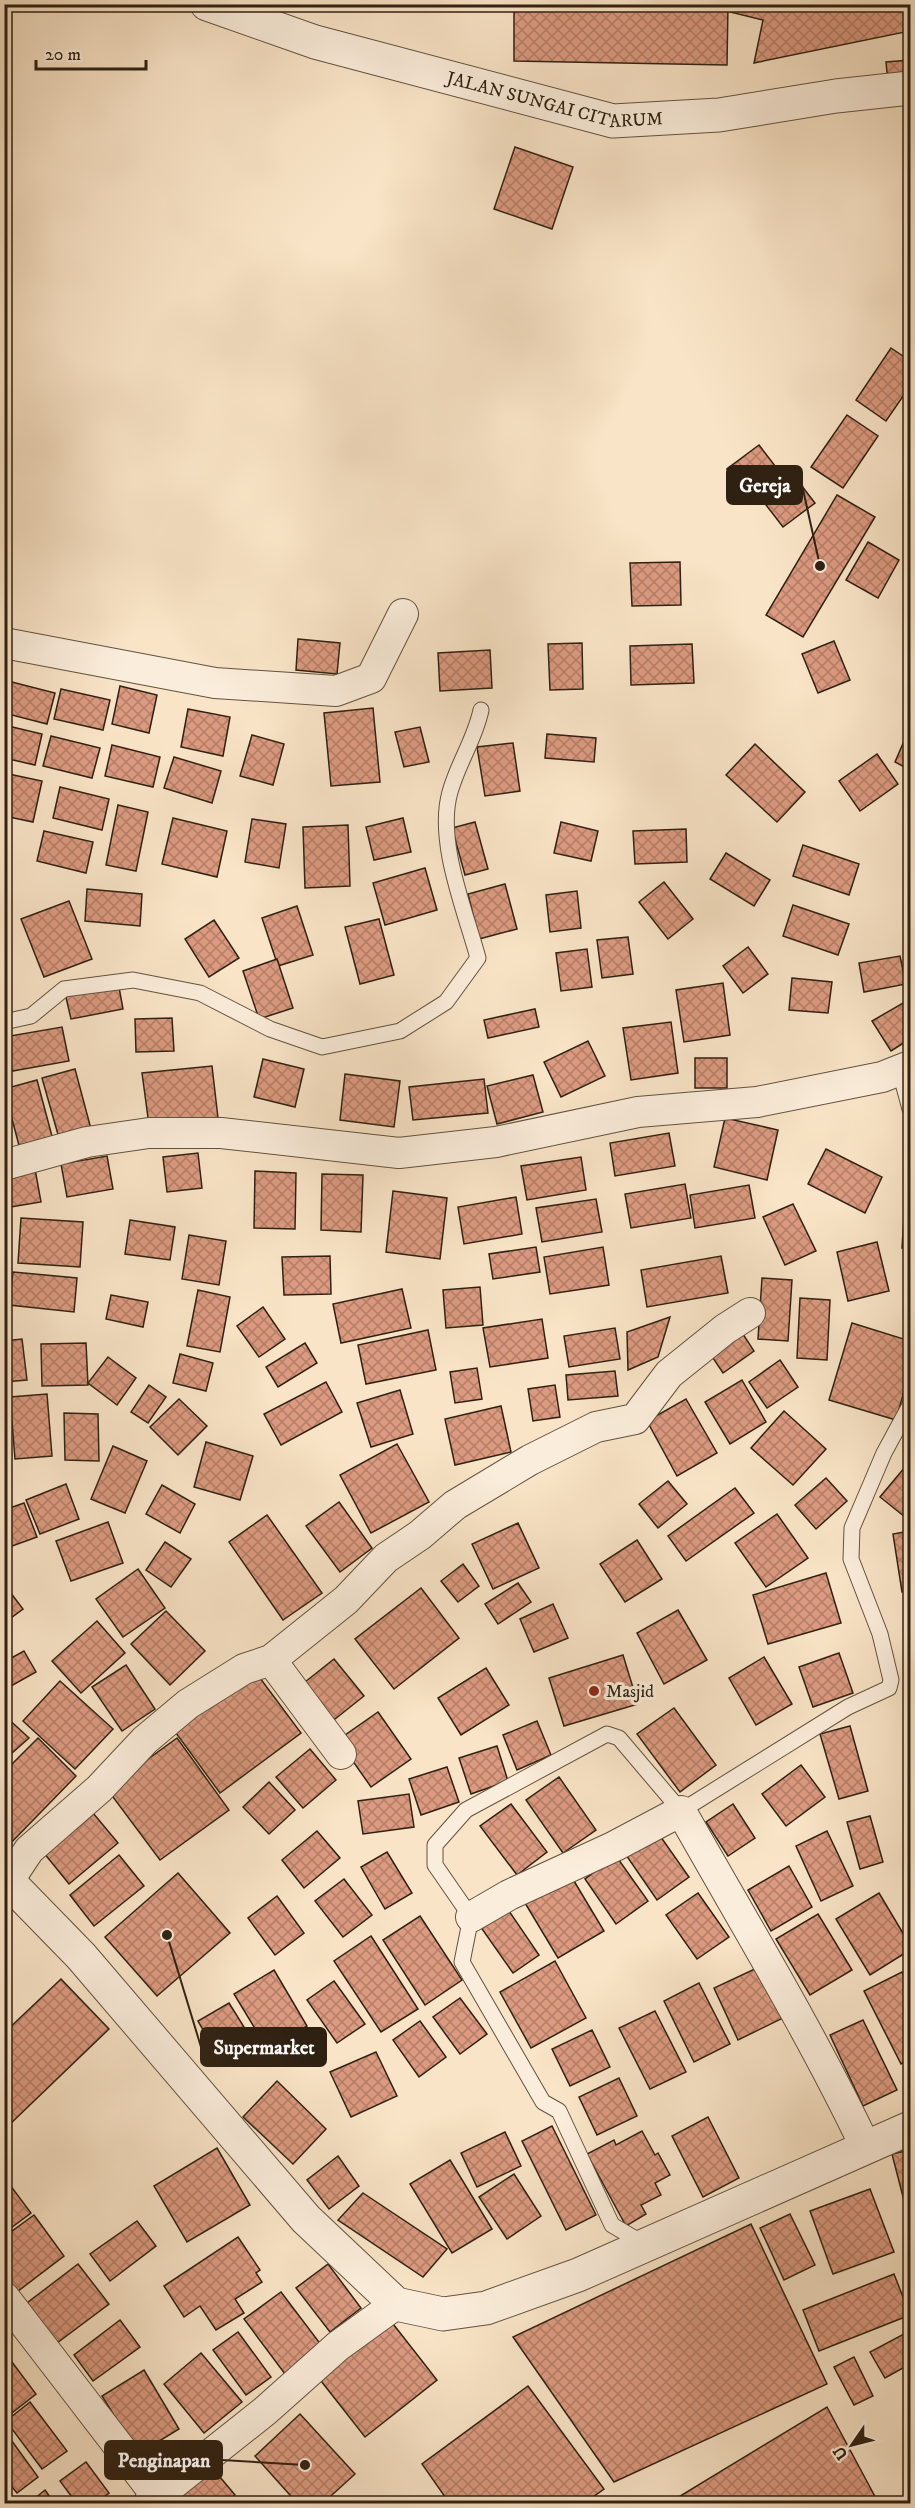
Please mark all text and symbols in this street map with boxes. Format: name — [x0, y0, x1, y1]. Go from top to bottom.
scale bar — [36, 33, 146, 71]
text: 20 m — [45, 44, 81, 66]
street label: JALAN SUNGAI CITARUM — [442, 67, 663, 133]
callout: Gereja — [727, 466, 802, 504]
text: Gereja — [739, 474, 791, 499]
place label: Masjid — [606, 1681, 654, 1703]
marker: Masjid — [587, 1684, 601, 1698]
callout: Supermarket — [201, 2028, 326, 2066]
text: Supermarket — [213, 2036, 315, 2061]
north arrow — [822, 2415, 882, 2475]
callout: Penginapan — [105, 2441, 222, 2479]
text: U — [828, 2442, 852, 2464]
text: Penginapan — [118, 2449, 211, 2474]

